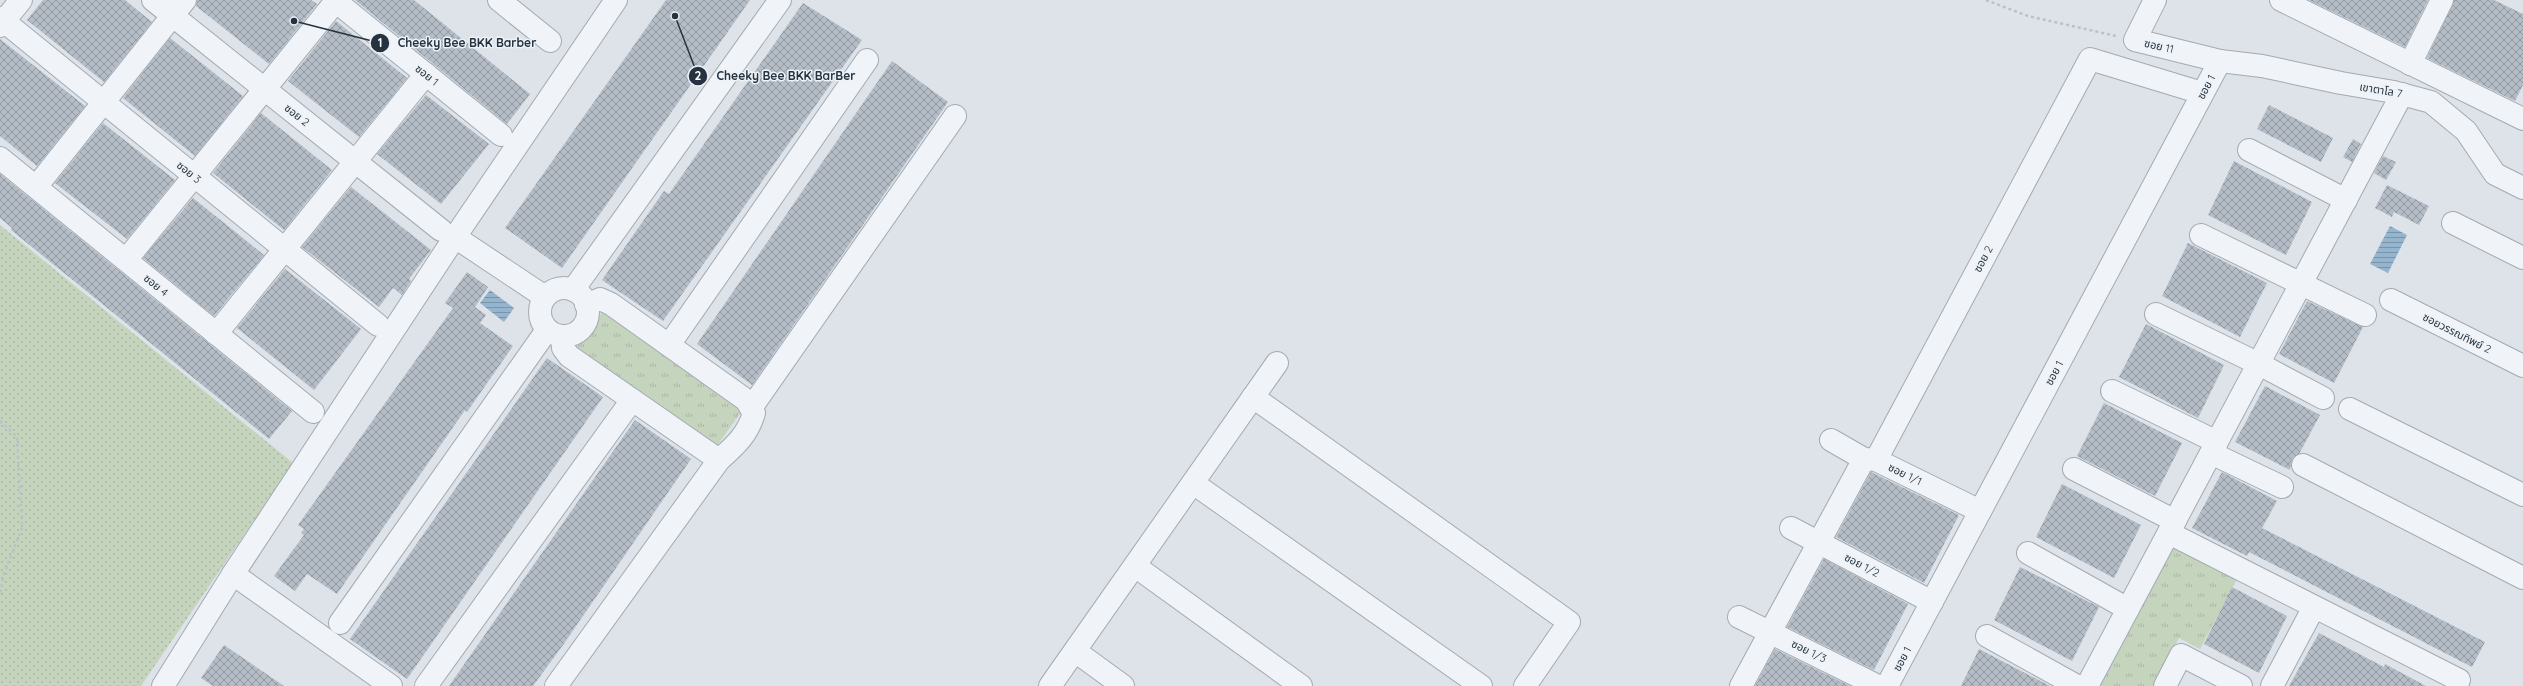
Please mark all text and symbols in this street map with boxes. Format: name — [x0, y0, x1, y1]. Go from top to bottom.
callout: Cheeky Bee BKK Barber — [370, 31, 544, 55]
text: 1 — [378, 35, 382, 50]
text: Cheeky Bee BKK Barber — [398, 35, 536, 50]
street label: ซอย 11 — [2143, 36, 2175, 56]
street label: ซอย 1 — [412, 61, 442, 89]
callout: Cheeky Bee BKK BarBer — [688, 64, 863, 88]
text: 2 — [695, 68, 702, 83]
text: Cheeky Bee BKK BarBer — [717, 68, 856, 83]
street label: ซอย 1 — [2194, 72, 2218, 102]
street label: เขาตาโล 7 — [2358, 79, 2404, 101]
street label: ซอย 2 — [282, 101, 312, 129]
street label: ซอย 3 — [174, 158, 204, 186]
street label: ซอย 2 — [1970, 243, 1996, 275]
street label: ซอย 4 — [141, 271, 171, 299]
street label: ซอยวรรณทิพย์ 2 — [2420, 310, 2494, 356]
street label: ซอย 1 — [2042, 358, 2066, 388]
street label: ซอย 1/1 — [1886, 460, 1924, 488]
street label: ซอย 1/2 — [1842, 550, 1882, 580]
street label: ซอย 1/3 — [1789, 636, 1829, 666]
street label: ซอย 1 — [1890, 644, 1914, 674]

